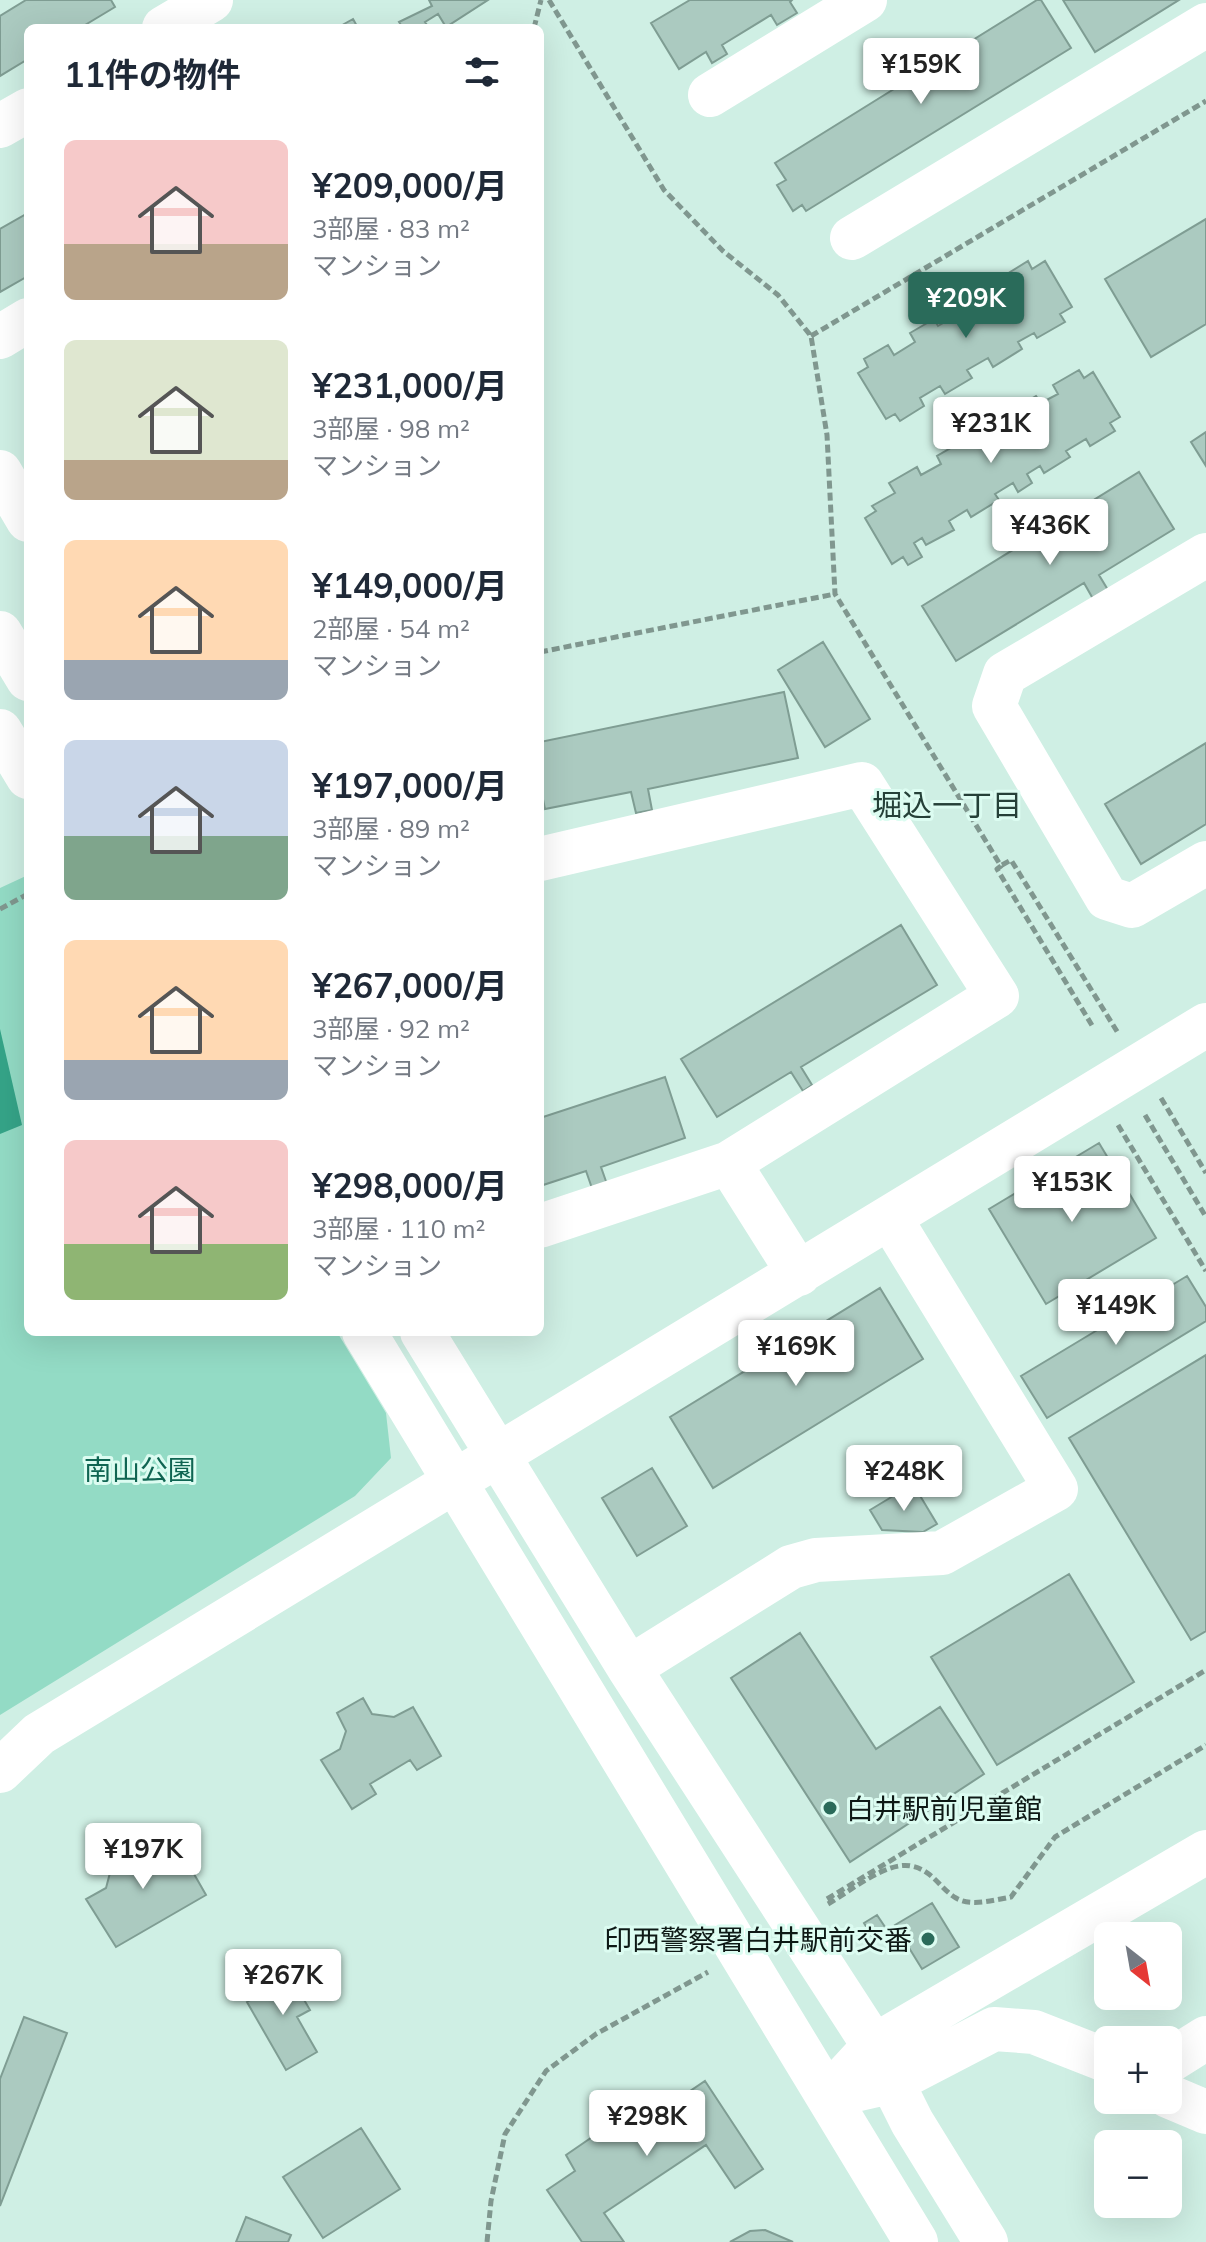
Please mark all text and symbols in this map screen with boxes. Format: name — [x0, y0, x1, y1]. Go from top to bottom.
pin: ¥159K — [865, 38, 977, 106]
text: ¥159K — [881, 47, 961, 80]
icon: filters — [460, 50, 504, 94]
text: 11件の物件 — [64, 53, 241, 96]
text: ¥209,000/月 — [312, 164, 508, 207]
icon: home — [128, 172, 224, 268]
text: 3部屋 · 83 m² — [312, 212, 470, 245]
text: マンション — [312, 249, 442, 282]
pin: ¥209K — [910, 272, 1022, 340]
text: ¥209K — [926, 281, 1006, 314]
text: ¥231,000/月 — [312, 364, 508, 407]
icon: home — [128, 372, 224, 468]
pin: ¥231K — [935, 397, 1047, 465]
text: ¥231K — [951, 406, 1031, 439]
text: 3部屋 · 98 m² — [312, 412, 470, 445]
text: マンション — [312, 449, 442, 482]
pin: ¥436K — [994, 499, 1106, 567]
text: ¥436K — [1010, 508, 1090, 541]
text: ¥149,000/月 — [312, 564, 508, 607]
icon: home — [128, 572, 224, 668]
text: 2部屋 · 54 m² — [312, 612, 470, 645]
text: マンション — [312, 649, 442, 682]
text: ¥197,000/月 — [312, 764, 508, 807]
icon: home — [128, 772, 224, 868]
district label: 堀込一丁目 — [872, 786, 1022, 824]
text: 3部屋 · 89 m² — [312, 812, 470, 845]
text: マンション — [312, 849, 442, 882]
text: ¥267,000/月 — [312, 964, 508, 1007]
icon: home — [128, 972, 224, 1068]
text: 3部屋 · 92 m² — [312, 1012, 470, 1045]
text: マンション — [312, 1049, 442, 1082]
pin: ¥153K — [1016, 1156, 1128, 1224]
text: ¥298,000/月 — [312, 1164, 508, 1207]
text: ¥153K — [1032, 1165, 1112, 1198]
icon: home — [128, 1172, 224, 1268]
text: 3部屋 · 110 m² — [312, 1212, 485, 1245]
text: マンション — [312, 1249, 442, 1282]
pin: ¥149K — [1060, 1279, 1172, 1347]
text: ¥149K — [1076, 1288, 1156, 1321]
pin: ¥169K — [740, 1320, 852, 1388]
text: ¥169K — [756, 1329, 836, 1362]
pin: ¥248K — [848, 1445, 960, 1513]
park label: 南山公園 — [84, 1452, 196, 1487]
text: ¥248K — [864, 1454, 944, 1487]
place label: 白井駅前児童館 — [846, 1791, 1042, 1826]
marker: 白井駅前児童館 — [821, 1799, 839, 1817]
pin: ¥197K — [87, 1823, 199, 1891]
text: ¥197K — [103, 1832, 183, 1865]
place label: 印西警察署白井駅前交番 — [604, 1922, 912, 1957]
north arrow — [1094, 1922, 1182, 2010]
map controls — [1094, 1922, 1182, 2218]
marker: 印西警察署白井駅前交番 — [919, 1930, 937, 1948]
pin: ¥267K — [227, 1949, 339, 2017]
text: ¥267K — [243, 1958, 323, 1991]
button: + — [1094, 2026, 1182, 2114]
pin: ¥298K — [591, 2090, 703, 2158]
text: ¥298K — [607, 2099, 687, 2132]
button: − — [1094, 2130, 1182, 2218]

